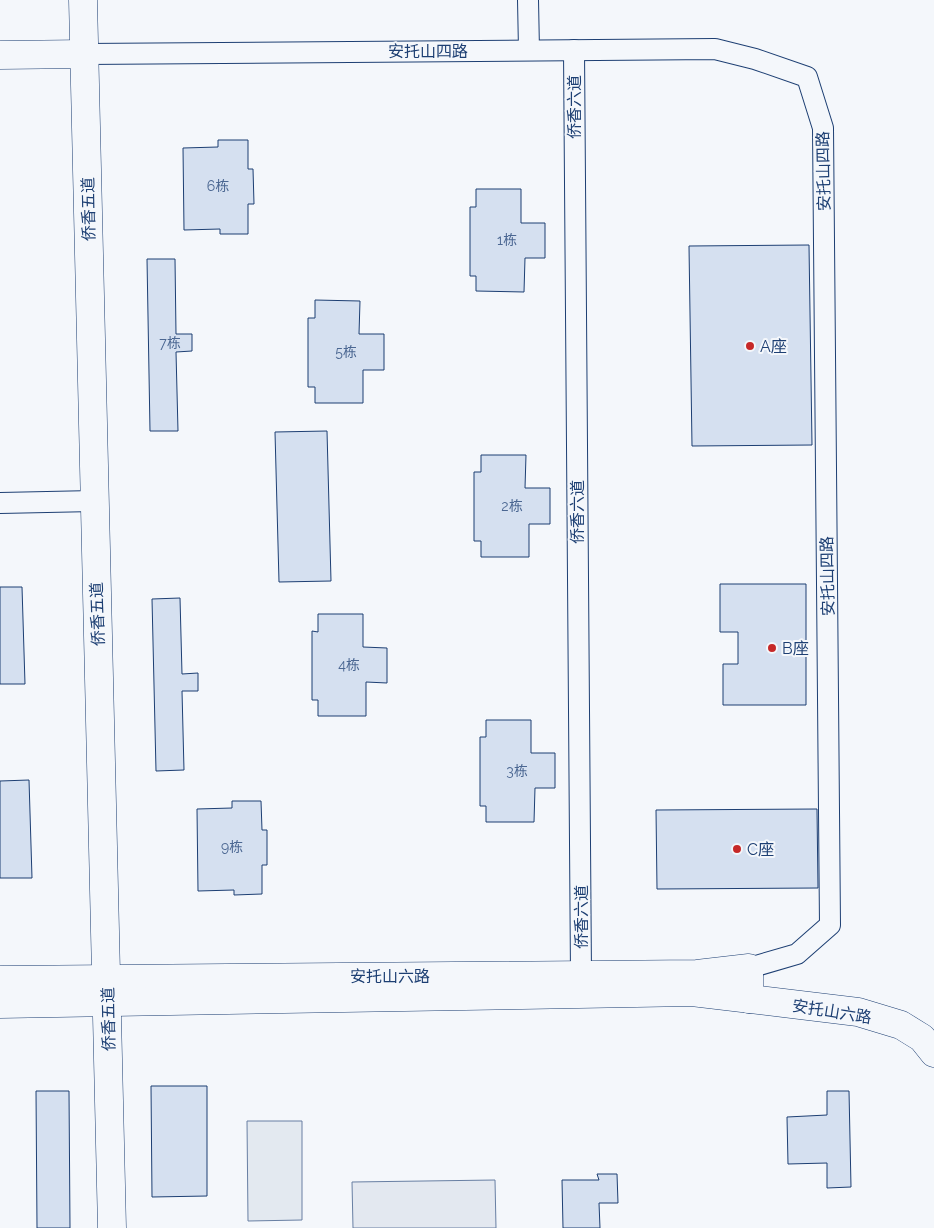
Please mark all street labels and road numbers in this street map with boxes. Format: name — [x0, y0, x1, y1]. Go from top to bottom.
street label: 安托山四路 — [388, 42, 468, 61]
street label: 侨香六道 — [565, 75, 584, 139]
street label: 安托山四路 — [813, 131, 834, 211]
street label: 侨香五道 — [78, 177, 99, 241]
street label: 侨香六道 — [568, 480, 587, 544]
street label: 安托山四路 — [817, 536, 838, 616]
street label: 侨香五道 — [87, 582, 108, 646]
street label: 侨香六道 — [572, 885, 591, 949]
street label: 安托山六路 — [350, 967, 430, 986]
street label: 侨香五道 — [98, 987, 119, 1051]
street label: 安托山六路 — [791, 996, 873, 1027]

